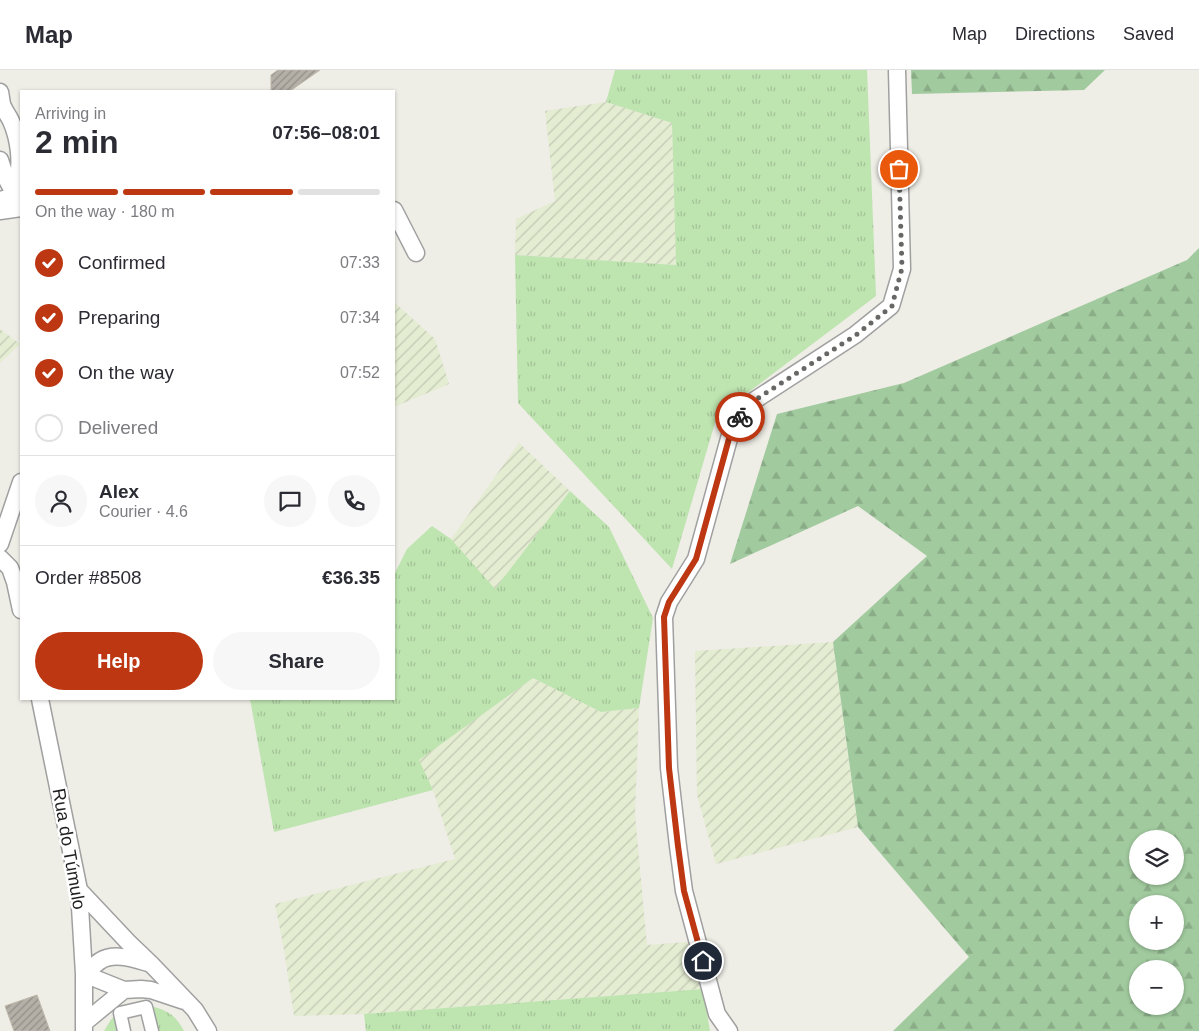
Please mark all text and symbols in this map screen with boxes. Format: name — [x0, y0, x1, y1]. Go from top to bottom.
text: Map — [25, 21, 73, 48]
text: Map — [952, 24, 987, 44]
text: Directions — [1015, 24, 1095, 44]
text: Saved — [1123, 24, 1174, 44]
text: Arriving in — [35, 105, 106, 122]
text: 07:56–08:01 — [272, 122, 380, 143]
text: 2 min — [35, 124, 119, 160]
pin — [878, 148, 920, 190]
icon: bag — [885, 155, 913, 183]
text: On the way · 180 m — [35, 203, 175, 220]
icon: check — [35, 249, 63, 277]
text: Confirmed — [78, 252, 166, 273]
text: 07:33 — [340, 254, 380, 271]
icon: check — [35, 304, 63, 332]
text: Preparing — [78, 307, 160, 328]
text: 07:34 — [340, 309, 380, 326]
icon: check — [35, 359, 63, 387]
text: On the way — [78, 362, 174, 383]
text: 07:52 — [340, 364, 380, 381]
courier — [715, 392, 765, 442]
icon: bike — [726, 403, 754, 431]
text: Delivered — [78, 417, 158, 438]
button: person — [35, 475, 87, 527]
button: chat — [264, 475, 316, 527]
button: phone — [328, 475, 380, 527]
text: Alex — [99, 481, 139, 502]
text: Courier · 4.6 — [99, 503, 188, 520]
text: Order #8508 — [35, 567, 142, 588]
text: €36.35 — [322, 567, 380, 588]
button: Help — [35, 632, 203, 690]
button: Share — [213, 632, 380, 690]
street label: Rua do Túmulo — [48, 787, 90, 911]
map controls — [1129, 830, 1184, 1015]
button: layers — [1129, 830, 1184, 885]
button: + — [1129, 895, 1184, 950]
pin — [682, 940, 724, 982]
icon: home — [689, 947, 717, 975]
button: − — [1129, 960, 1184, 1015]

